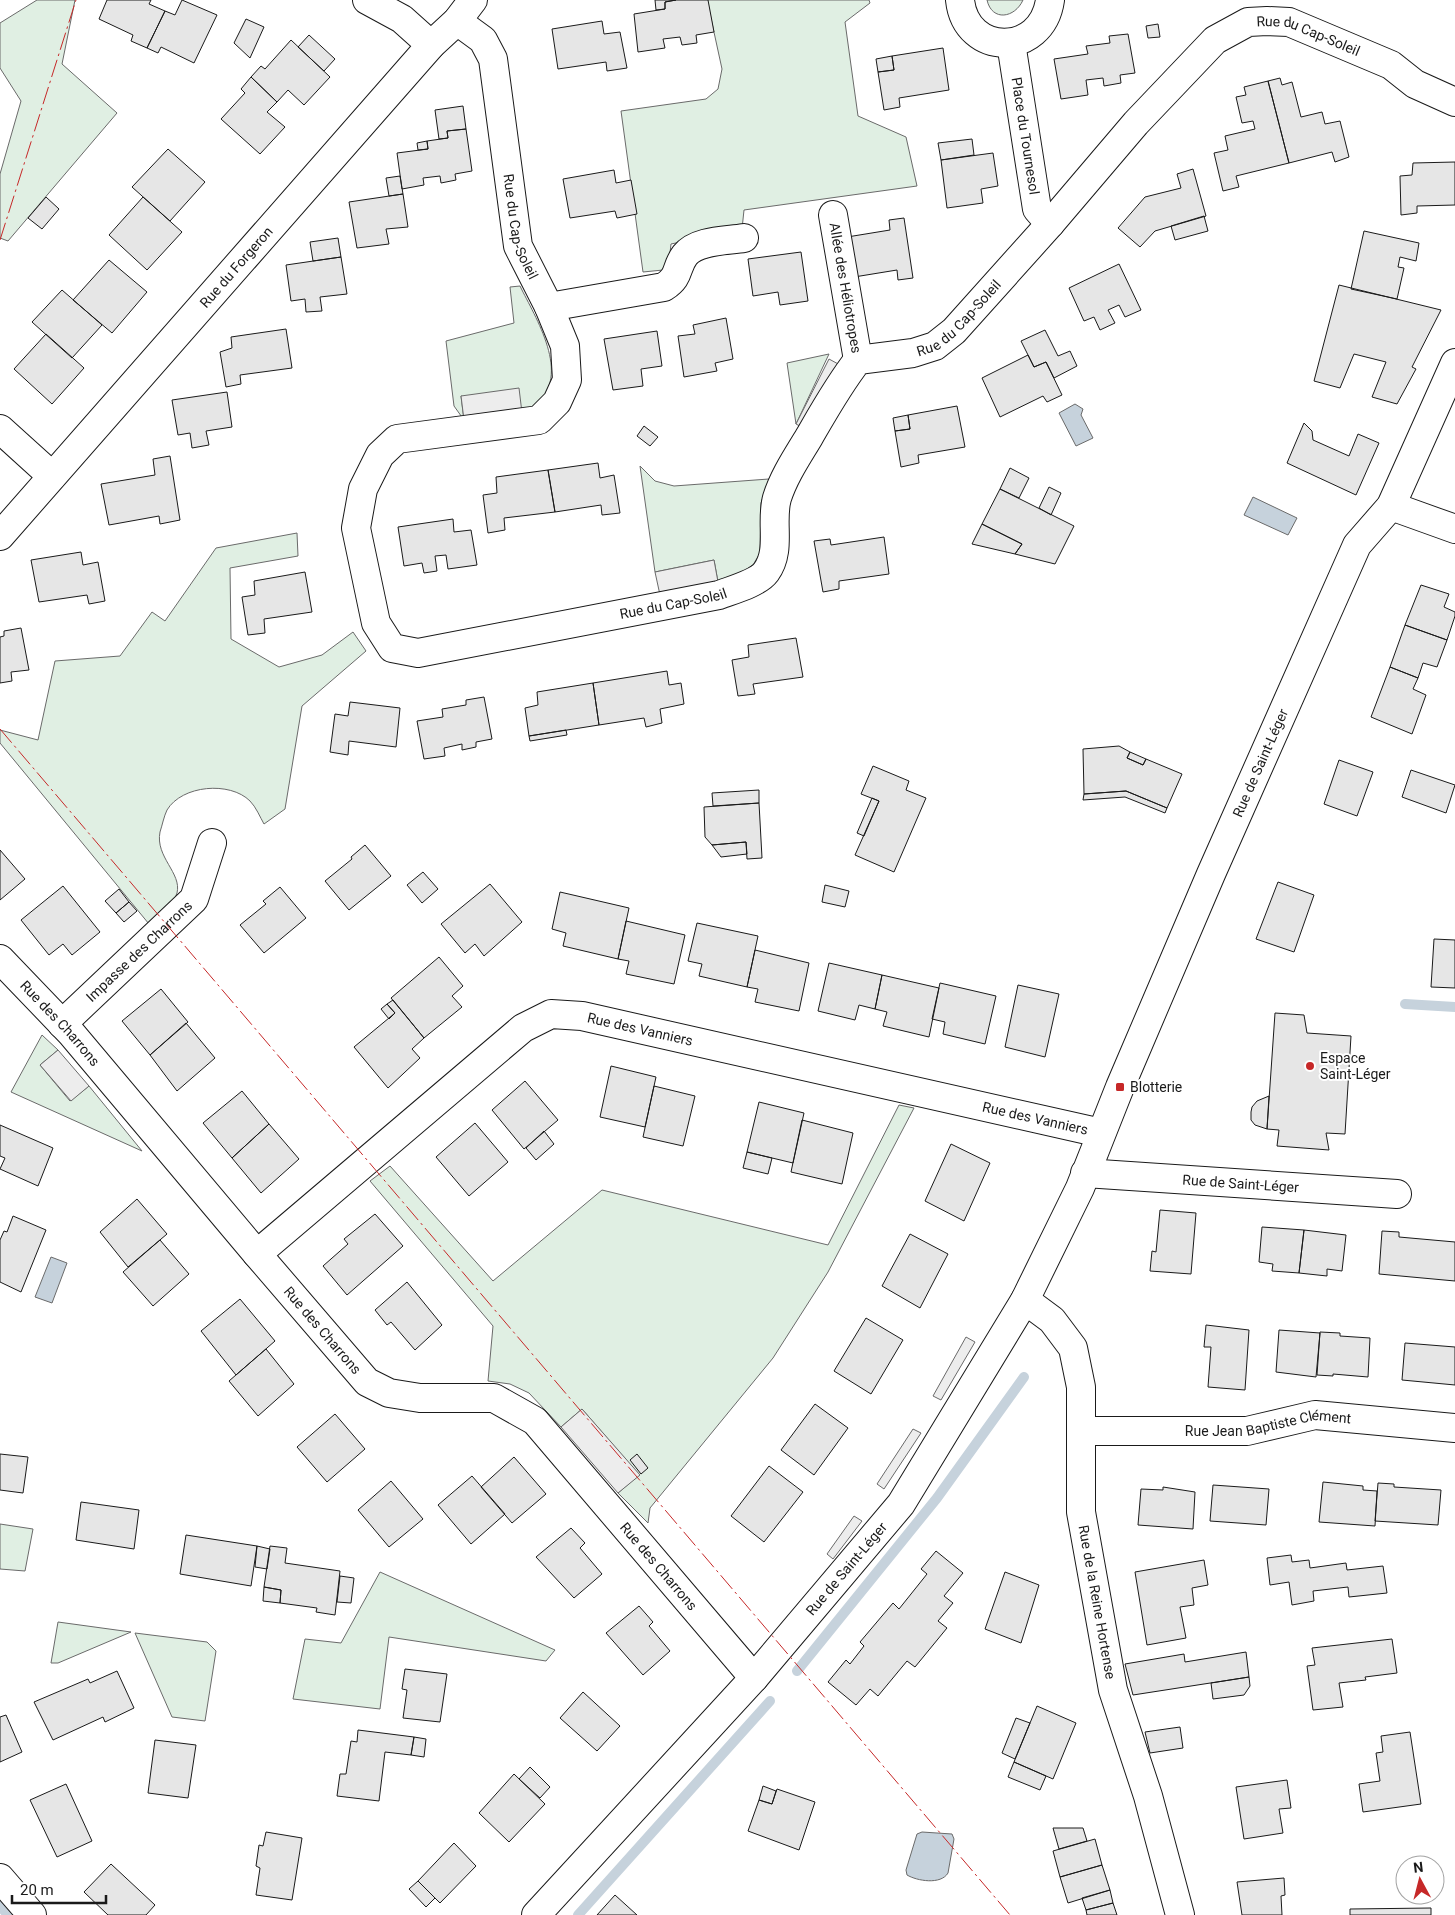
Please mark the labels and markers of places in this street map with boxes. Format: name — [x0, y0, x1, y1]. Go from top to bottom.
place label: Espace Saint-Léger — [1320, 1050, 1391, 1082]
marker: Espace Saint-Léger — [1304, 1060, 1316, 1072]
place label: Blotterie — [1130, 1079, 1182, 1095]
marker: Blotterie — [1114, 1081, 1126, 1093]

